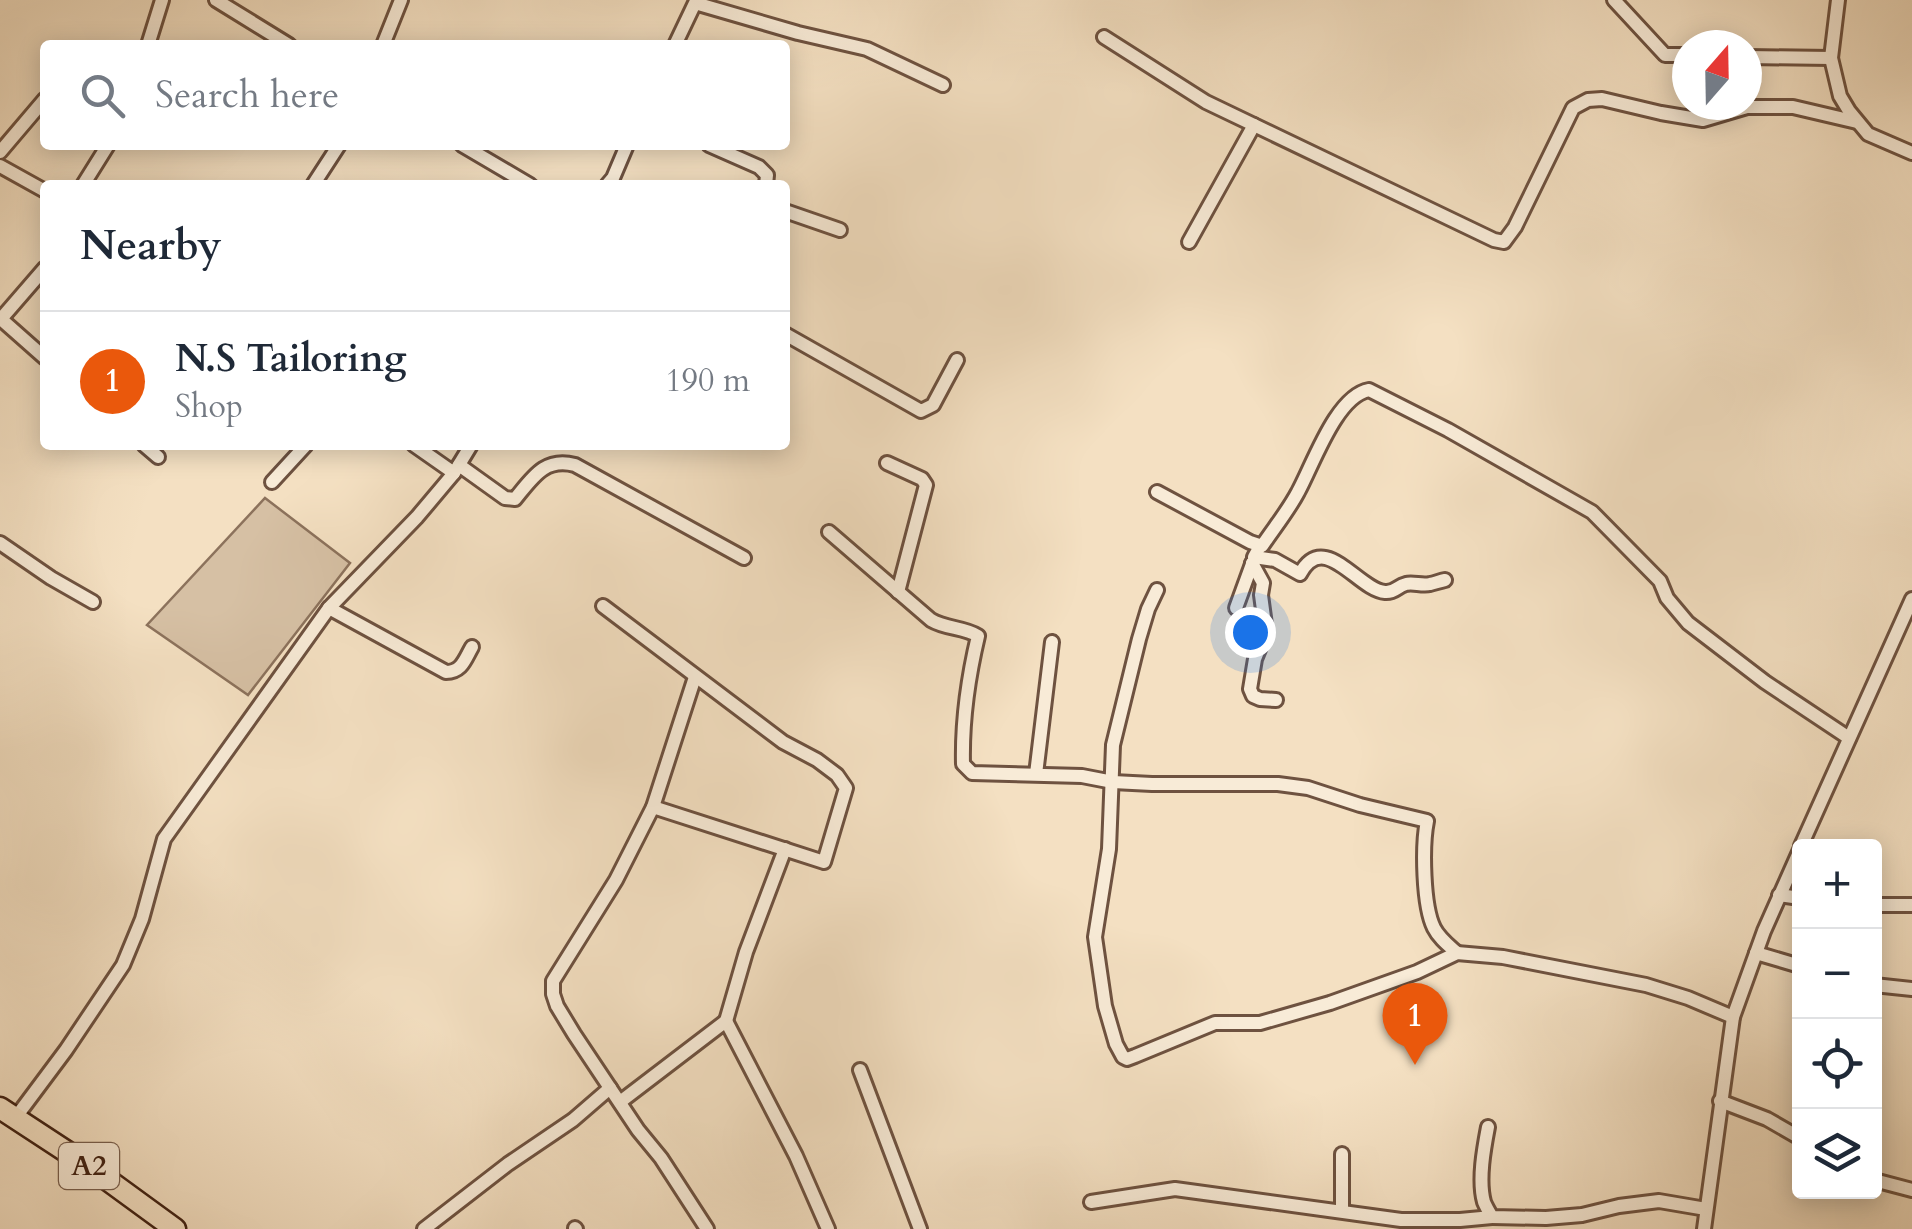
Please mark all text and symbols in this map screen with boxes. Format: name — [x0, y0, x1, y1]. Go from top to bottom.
north arrow — [1672, 30, 1762, 120]
search box — [40, 40, 790, 150]
icon: search — [75, 68, 130, 123]
text: Search here — [155, 69, 339, 121]
text: Nearby — [80, 217, 222, 274]
text: N.S Tailoring — [175, 333, 407, 385]
text: 1 — [104, 359, 121, 403]
text: 190 m — [665, 359, 750, 403]
text: Shop — [175, 385, 243, 429]
your location — [1225, 607, 1276, 658]
map controls — [1792, 839, 1882, 1199]
button: + — [1792, 839, 1882, 929]
button: − — [1792, 929, 1882, 1019]
pin: 1 — [1382, 982, 1448, 1065]
button: locate — [1792, 1019, 1882, 1109]
button: layers — [1792, 1109, 1882, 1199]
road number: A2 — [59, 1143, 119, 1189]

